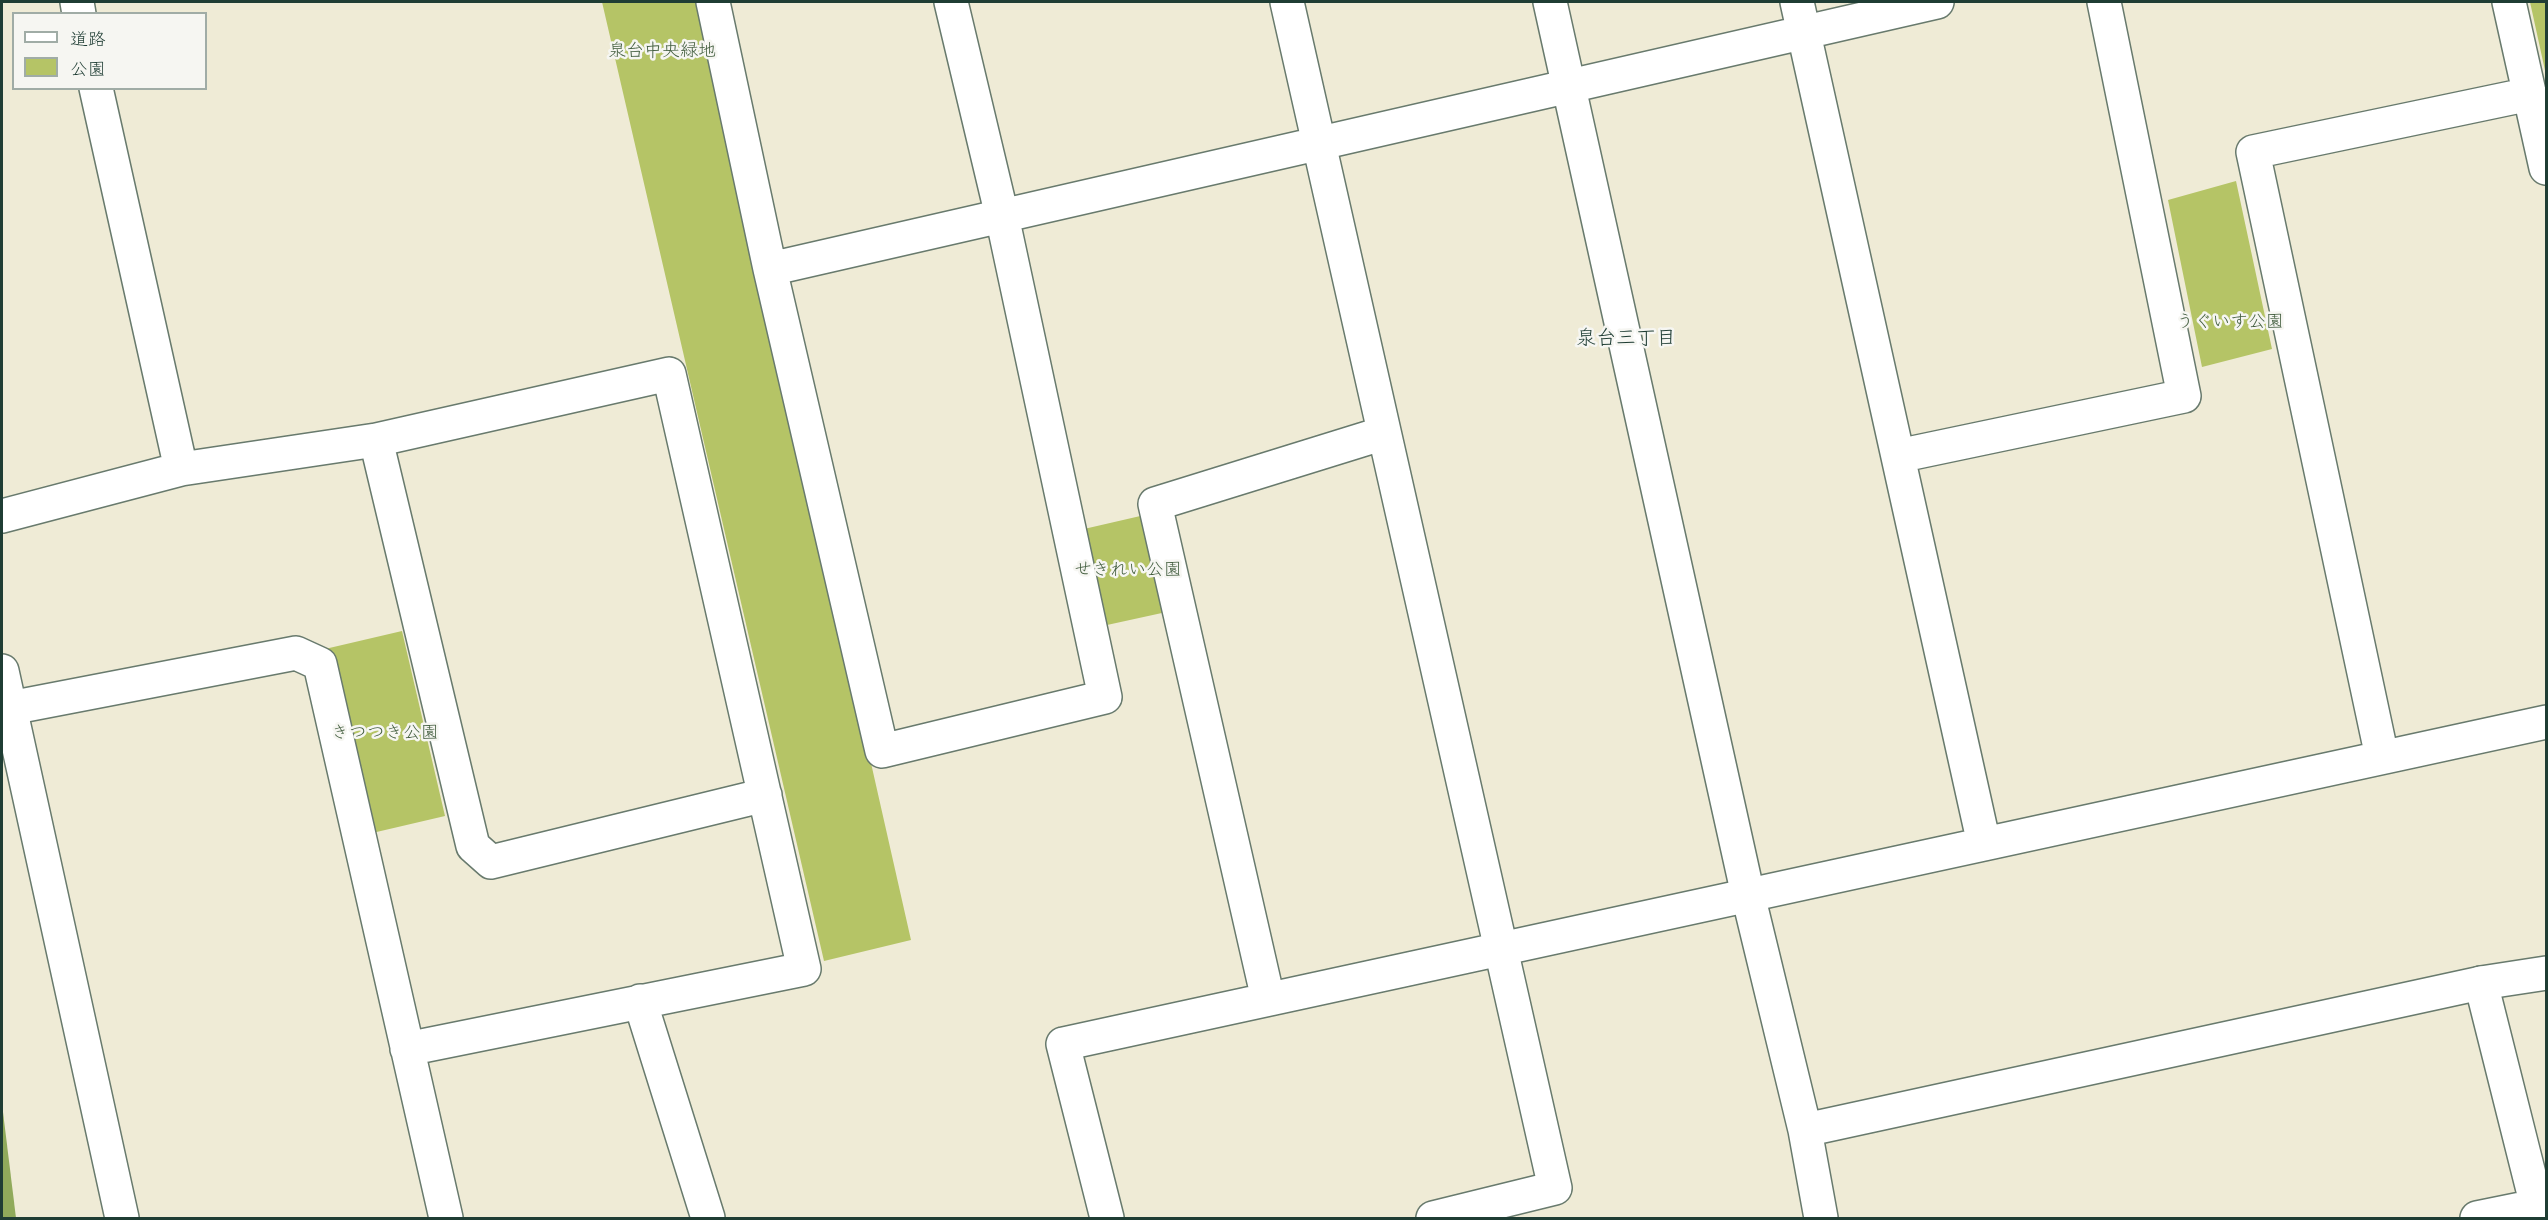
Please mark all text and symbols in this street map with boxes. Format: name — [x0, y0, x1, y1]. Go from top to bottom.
legend — [12, 12, 207, 90]
text: 道路 — [70, 27, 106, 50]
park label: 泉台中央緑地 — [608, 40, 716, 62]
text: 公園 — [70, 57, 106, 80]
park label: うぐいす公園 — [2176, 311, 2284, 333]
district label: 泉台三丁目 — [1576, 326, 1676, 350]
park label: せきれい公園 — [1074, 559, 1182, 581]
park label: きつつき公園 — [331, 722, 439, 744]

